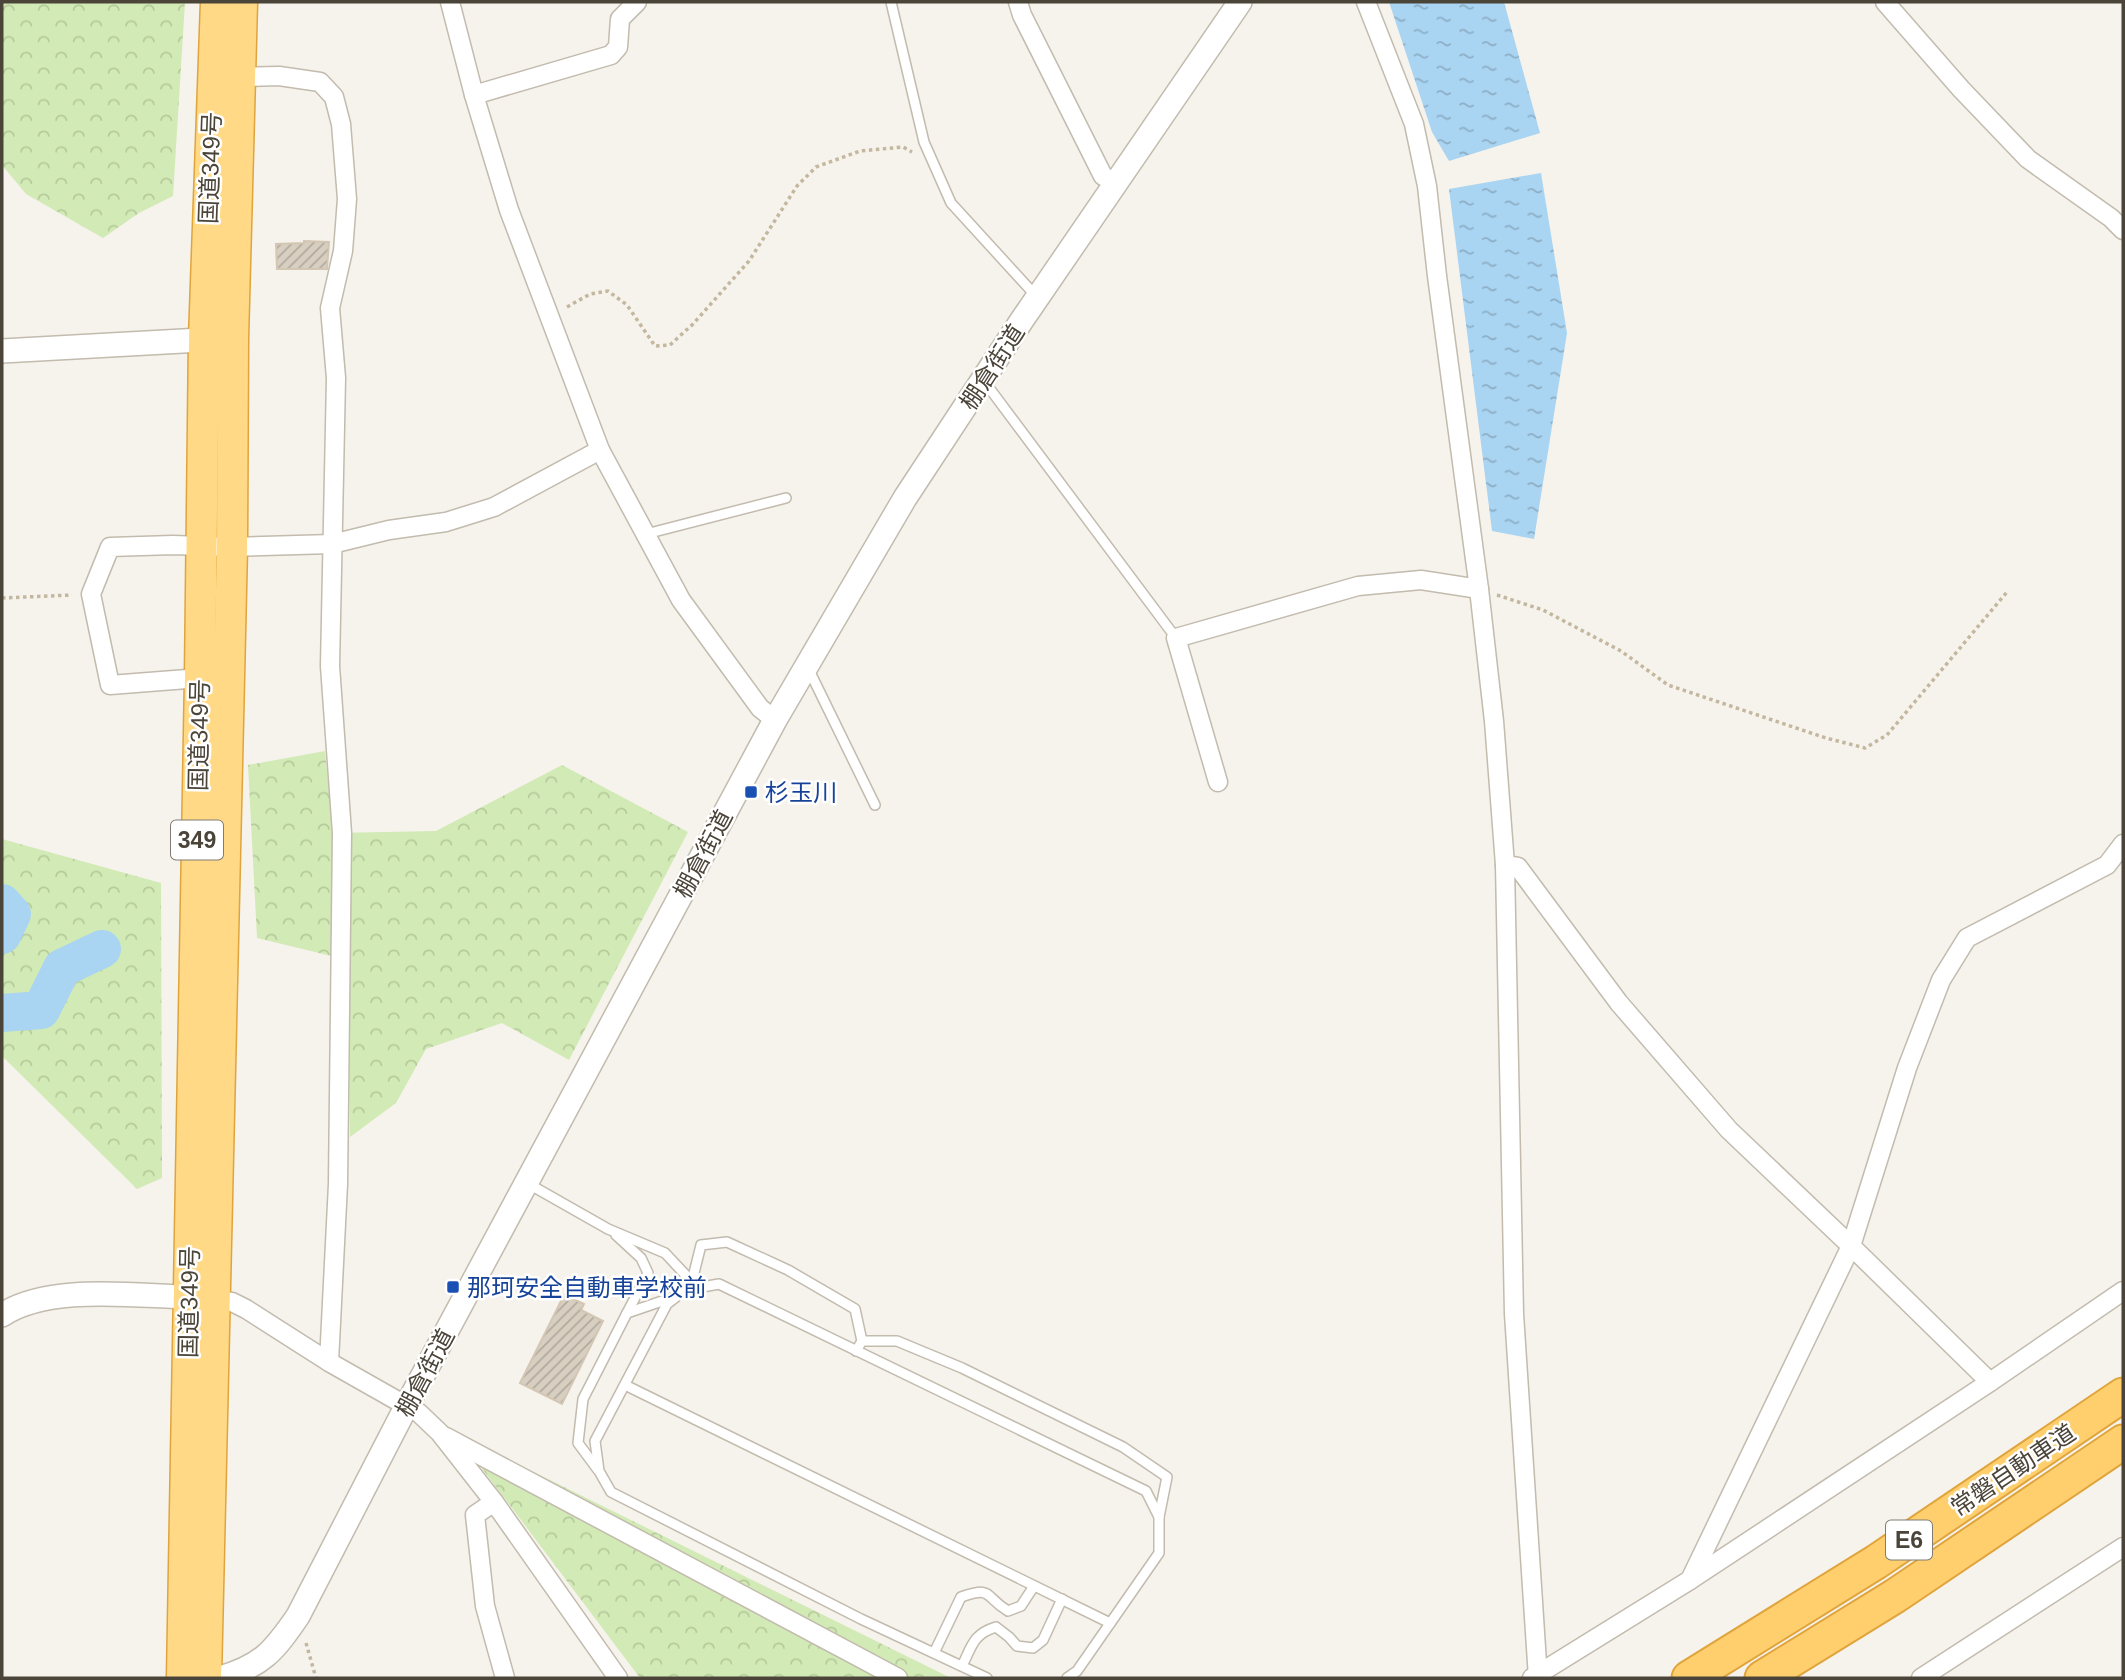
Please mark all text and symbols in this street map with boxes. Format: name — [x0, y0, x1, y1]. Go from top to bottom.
street label: 国道349号 — [195, 112, 225, 224]
street label: 棚倉街道 — [955, 319, 1029, 415]
street label: 国道349号 — [185, 679, 213, 791]
place label: 杉玉川 — [765, 779, 837, 806]
marker: 杉玉川 — [743, 784, 759, 800]
street label: 棚倉街道 — [669, 805, 737, 903]
road number: 349 — [171, 820, 223, 860]
street label: 国道349号 — [175, 1246, 203, 1358]
place label: 那珂安全自動車学校前 — [467, 1274, 707, 1301]
marker: 那珂安全自動車学校前 — [445, 1279, 461, 1295]
street label: 棚倉街道 — [391, 1324, 459, 1422]
street label: 常磐自動車道 — [1946, 1419, 2080, 1521]
road number: E6 — [1886, 1520, 1932, 1560]

